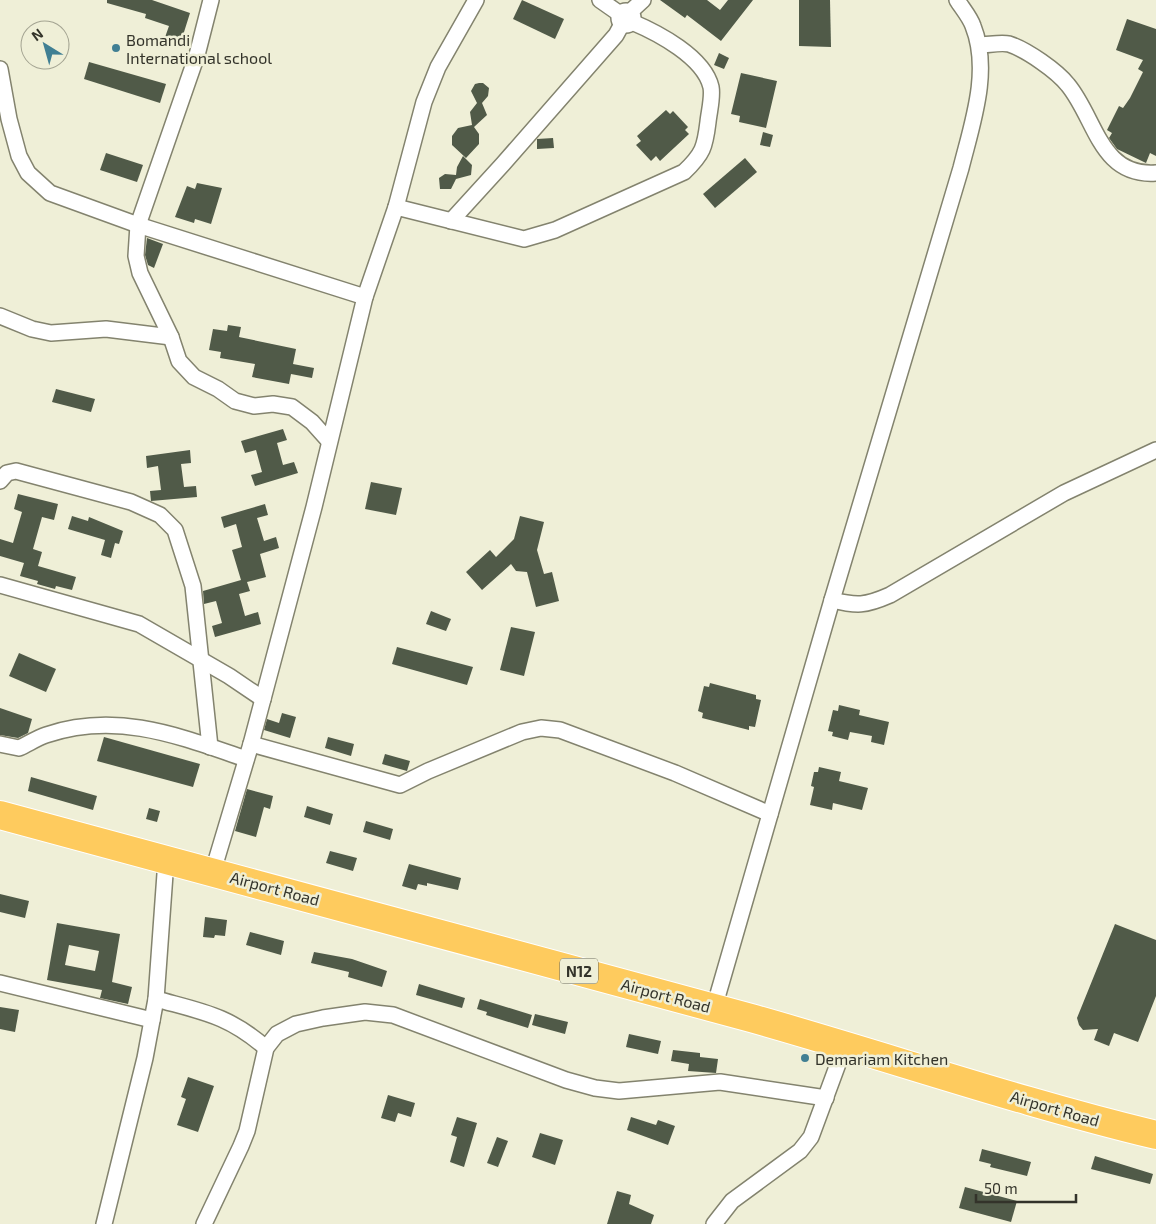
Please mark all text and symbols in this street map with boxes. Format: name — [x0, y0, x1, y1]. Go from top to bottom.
north arrow — [20, 20, 70, 70]
text: N — [28, 24, 46, 44]
place label: Bomandi International school — [126, 30, 272, 67]
marker: Bomandi International school — [110, 42, 122, 54]
street label: Airport Road — [228, 867, 322, 909]
road number: N12 — [560, 958, 598, 984]
street label: Airport Road — [619, 974, 713, 1016]
place label: Demariam Kitchen — [815, 1049, 948, 1068]
marker: Demariam Kitchen — [799, 1052, 811, 1064]
street label: Airport Road — [1008, 1086, 1102, 1130]
scale bar — [976, 1172, 1076, 1204]
text: 50 m — [984, 1179, 1018, 1197]

